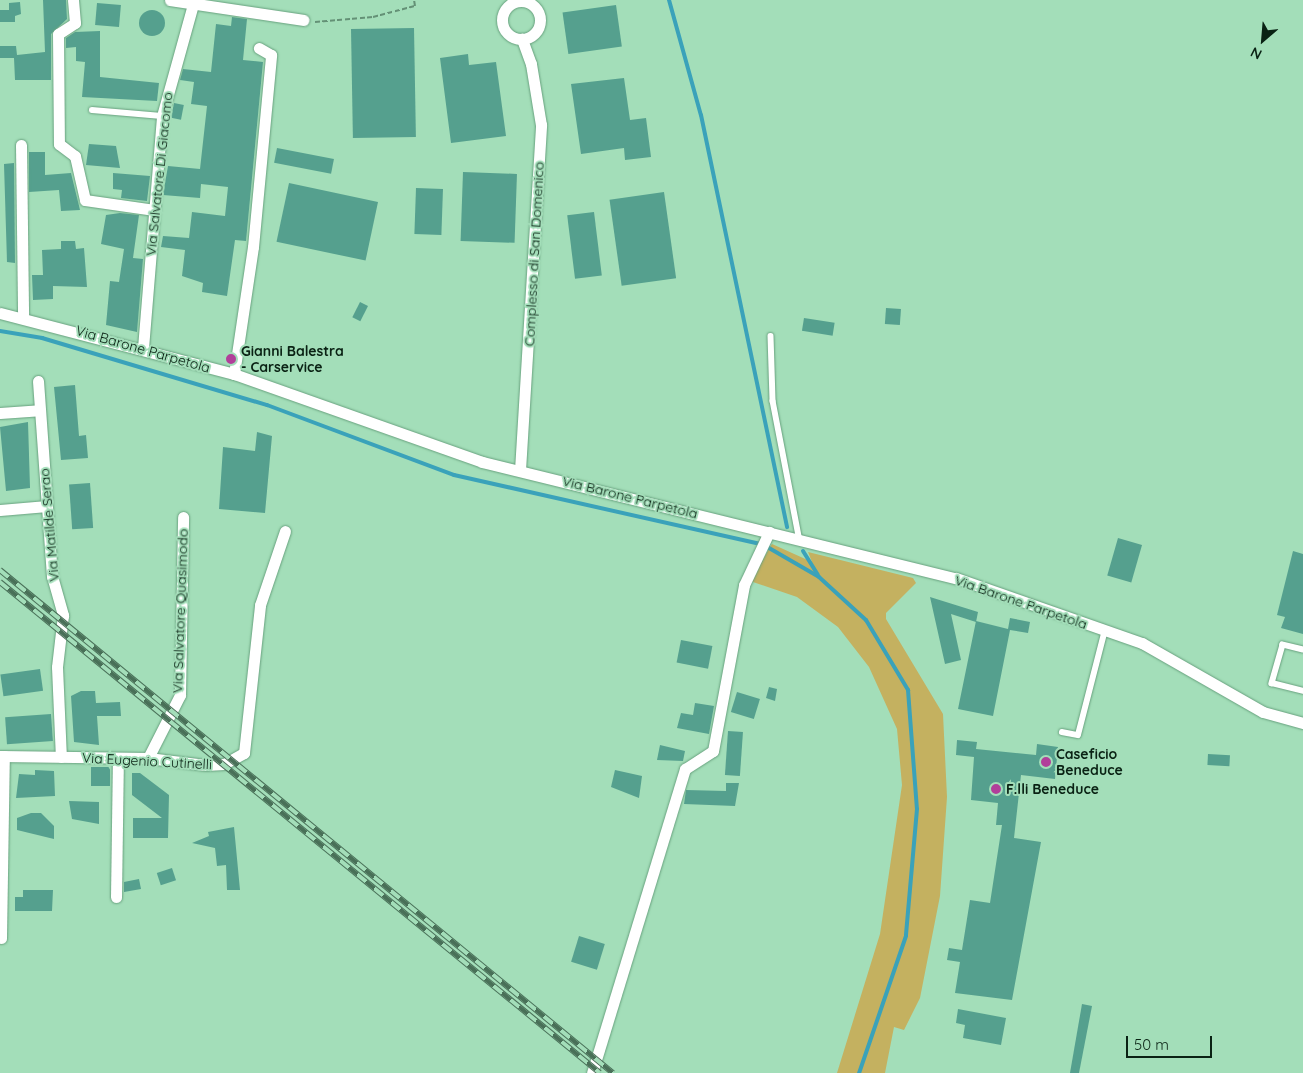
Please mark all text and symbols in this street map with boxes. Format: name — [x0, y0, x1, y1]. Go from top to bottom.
north arrow — [1238, 15, 1288, 65]
text: N — [1248, 43, 1265, 64]
street label: Via Salvatore Di Giacomo — [142, 91, 176, 257]
street label: Complesso di San Domenico — [521, 161, 547, 347]
street label: Via Barone Parpetola — [74, 322, 212, 376]
place label: Gianni Balestra - Carservice — [241, 343, 344, 376]
marker: Gianni Balestra - Carservice — [225, 353, 237, 365]
street label: Via Matilde Serao — [36, 468, 62, 582]
street label: Via Barone Parpetola — [561, 472, 699, 522]
street label: Via Salvatore Quasimodo — [169, 528, 191, 694]
street label: Via Barone Parpetola — [953, 571, 1089, 633]
place label: Caseficio Beneduce — [1056, 746, 1123, 779]
street label: Via Eugenio Cutinelli — [82, 749, 212, 773]
marker: Caseficio Beneduce — [1040, 756, 1052, 768]
place label: F.lli Beneduce — [1006, 781, 1099, 797]
marker: F.lli Beneduce — [990, 783, 1002, 795]
scale bar — [1128, 1026, 1214, 1058]
text: 50 m — [1134, 1035, 1169, 1054]

